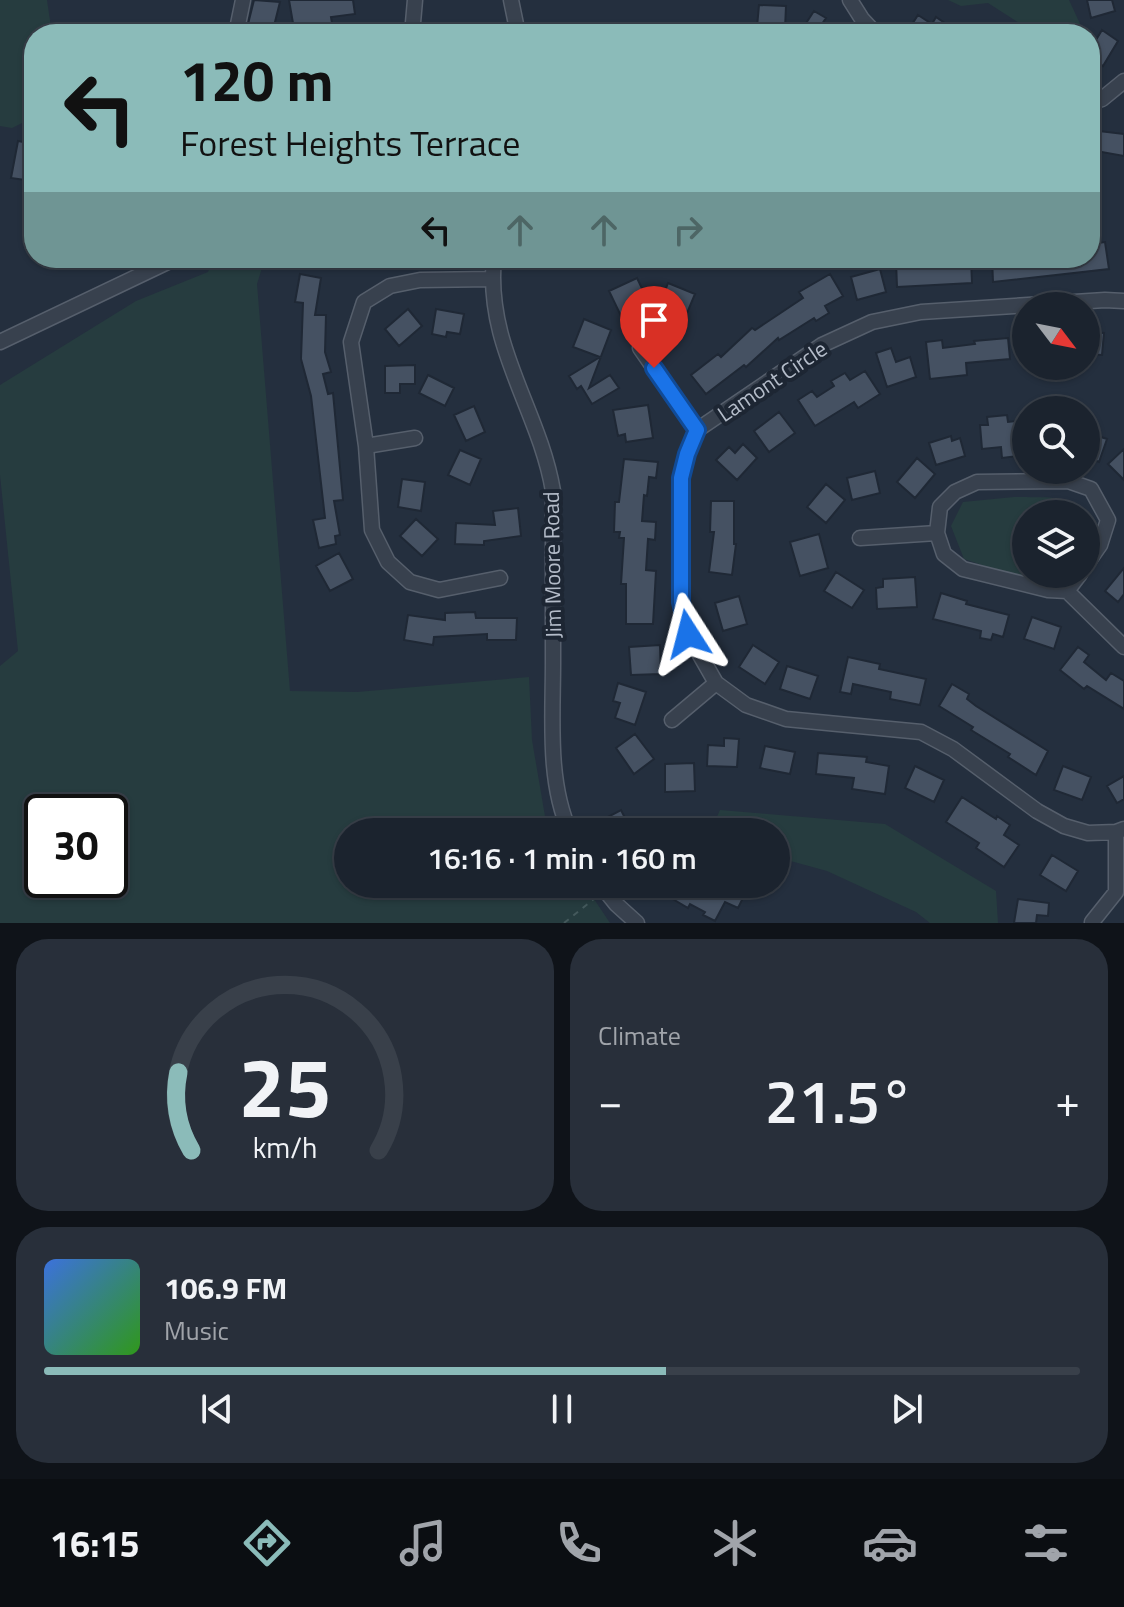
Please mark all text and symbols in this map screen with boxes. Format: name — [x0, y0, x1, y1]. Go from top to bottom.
text: 120 m — [180, 38, 333, 123]
icon: left — [48, 56, 152, 160]
text: Forest Heights Terrace — [180, 115, 521, 170]
icon: left — [414, 208, 458, 252]
icon: ahead — [498, 208, 542, 252]
icon: ahead — [582, 208, 626, 252]
icon: right — [666, 208, 710, 252]
pin — [620, 286, 688, 368]
north arrow — [1012, 292, 1100, 380]
map controls — [1012, 292, 1100, 588]
icon: arrive — [632, 298, 676, 342]
street label: Lamont Circle — [710, 332, 834, 430]
button: search — [1012, 396, 1100, 484]
street label: Jim Moore Road — [534, 491, 570, 639]
button: layers — [1012, 500, 1100, 588]
position arrow — [646, 592, 730, 676]
speed limit sign: 30 — [24, 794, 128, 898]
text: 16:16 · 1 min · 160 m — [427, 835, 697, 881]
text: Climate — [598, 1016, 681, 1055]
text: 25 — [238, 1023, 332, 1149]
text: 21.5° — [765, 1055, 913, 1146]
text: − — [598, 1067, 623, 1134]
text: + — [1055, 1067, 1080, 1134]
text: km/h — [253, 1126, 317, 1169]
text: 106.9 FM — [164, 1265, 287, 1311]
text: Music — [164, 1311, 229, 1350]
icon: previous — [195, 1387, 239, 1431]
icon: pause — [540, 1387, 584, 1431]
icon: next — [885, 1387, 929, 1431]
icon: directions — [239, 1515, 295, 1571]
icon: music — [395, 1515, 451, 1571]
icon: phone — [551, 1515, 607, 1571]
icon: climate — [707, 1515, 763, 1571]
icon: car — [862, 1515, 918, 1571]
icon: filters — [1018, 1515, 1074, 1571]
text: 16:15 — [50, 1516, 140, 1571]

